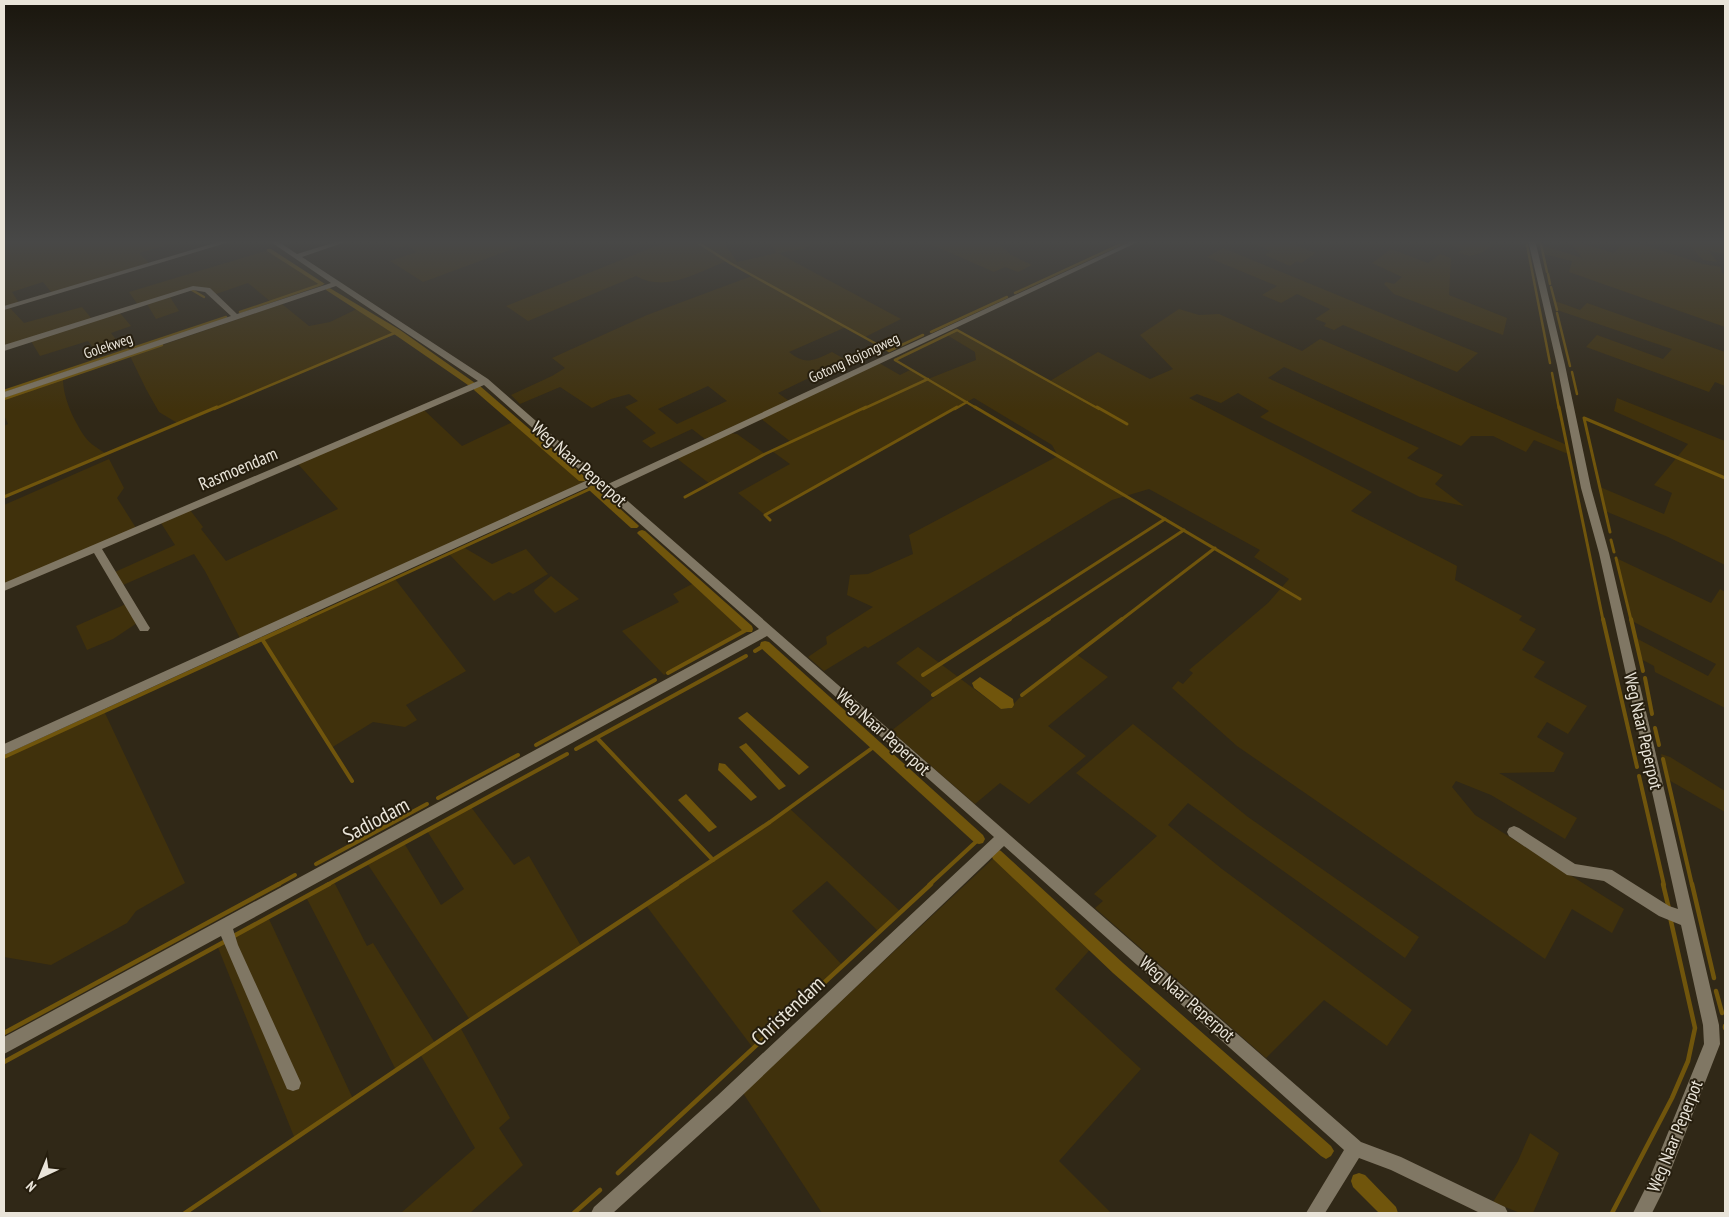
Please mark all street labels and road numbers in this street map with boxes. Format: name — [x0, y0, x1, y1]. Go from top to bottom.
street label: Golekweg — [81, 328, 135, 363]
street label: Gotong Rojongweg — [805, 328, 902, 387]
street label: Weg Naar Peperpot — [527, 416, 632, 511]
street label: Rasmoendam — [195, 442, 281, 495]
street label: Weg Naar Peperpot — [1619, 670, 1668, 791]
street label: Weg Naar Peperpot — [831, 683, 935, 780]
street label: Sadiodam — [338, 791, 414, 848]
street label: Weg Naar Peperpot — [1135, 951, 1240, 1046]
street label: Christendam — [745, 970, 830, 1052]
street label: Weg Naar Peperpot — [1642, 1076, 1707, 1195]

